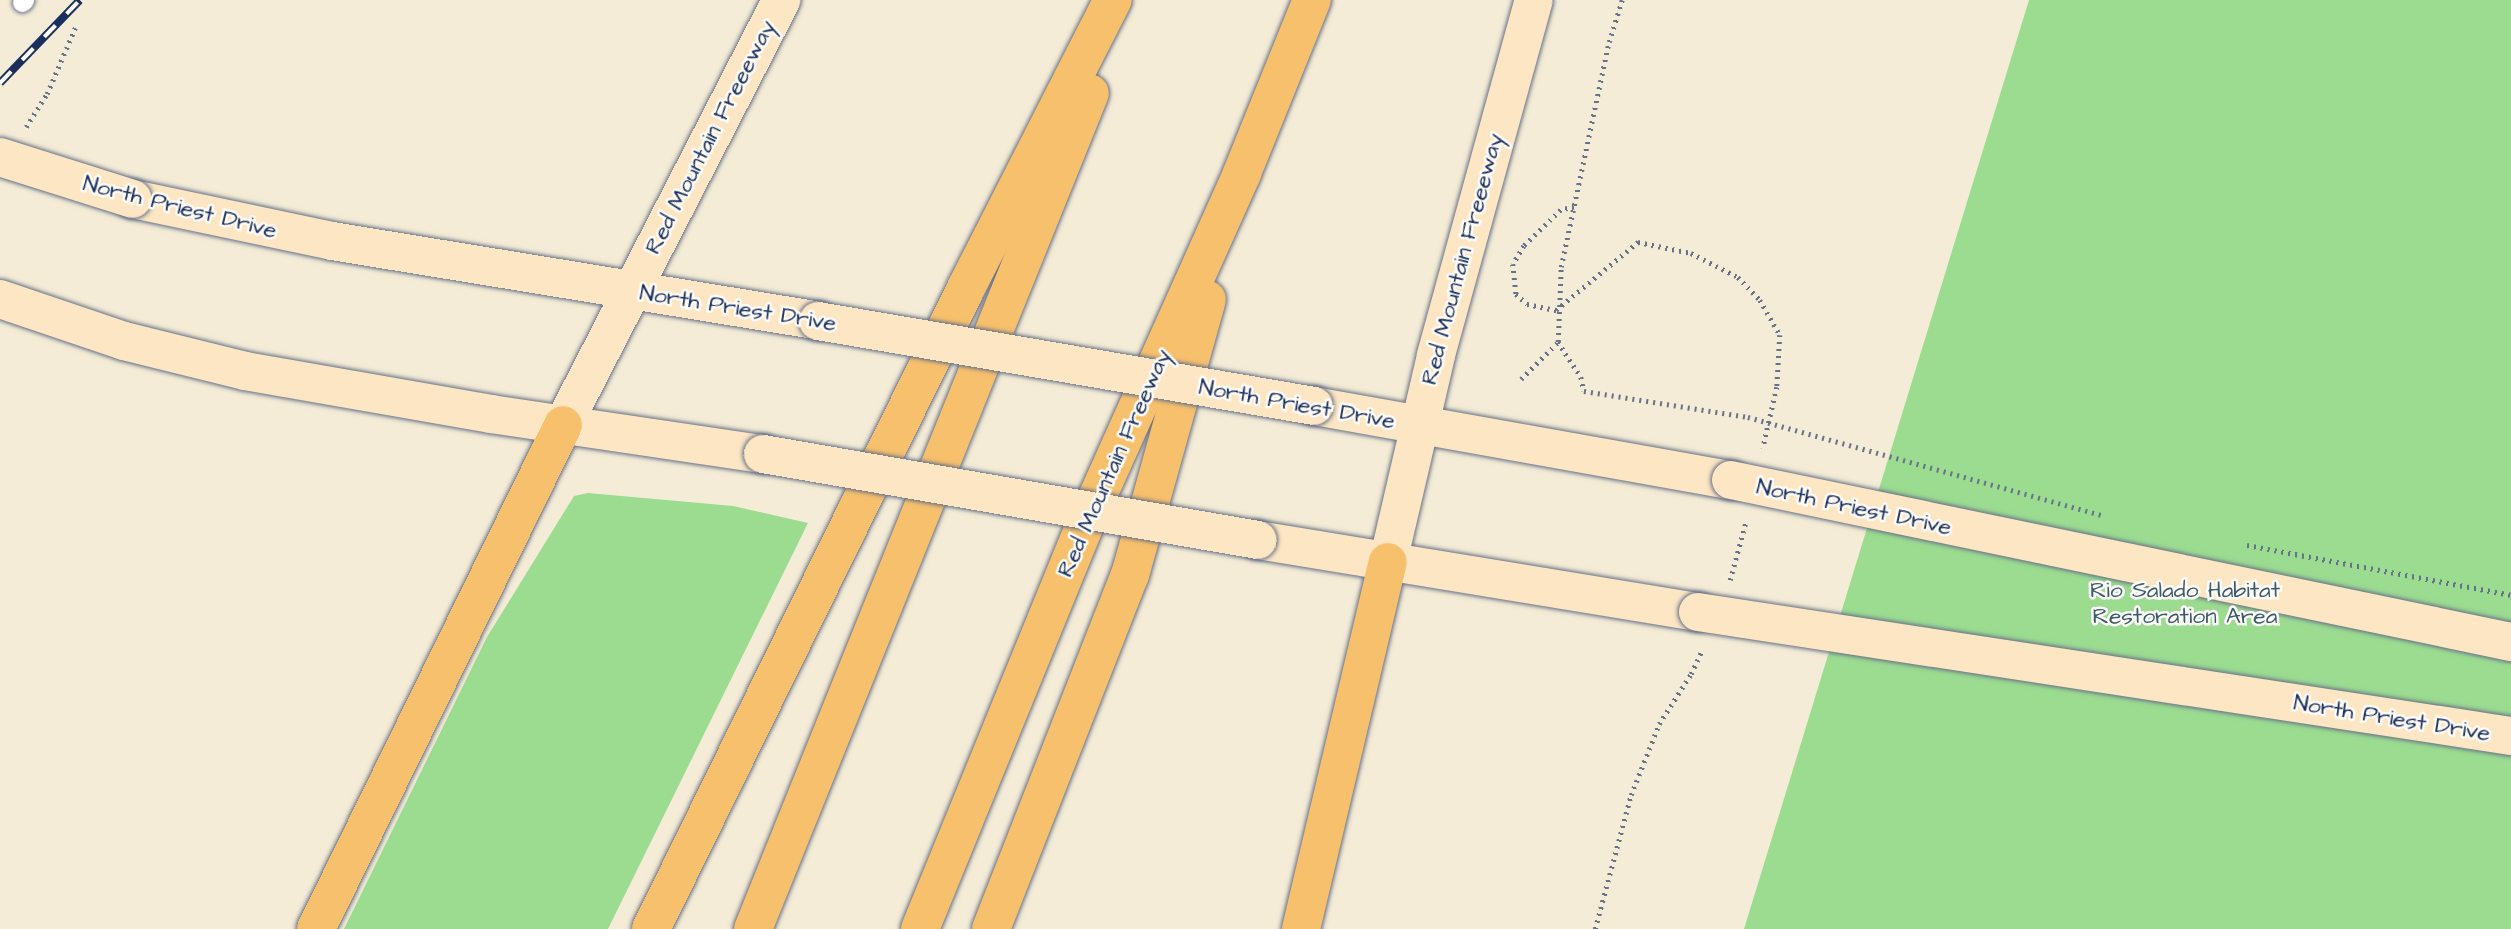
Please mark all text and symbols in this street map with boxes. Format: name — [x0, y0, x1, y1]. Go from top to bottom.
street label: Red Mountain Freeeway — [639, 15, 781, 259]
street label: Red Mountain Freeeway — [1415, 130, 1509, 388]
street label: North Priest Drive — [80, 170, 280, 244]
street label: North Priest Drive — [638, 279, 838, 337]
street label: Red Mountain Freeway — [1051, 345, 1177, 581]
street label: North Priest Drive — [1197, 373, 1397, 435]
street label: North Priest Drive — [1754, 473, 1954, 541]
park label: Rio Salado Habitat Restoration Area — [2090, 576, 2280, 630]
street label: North Priest Drive — [2292, 689, 2492, 747]

